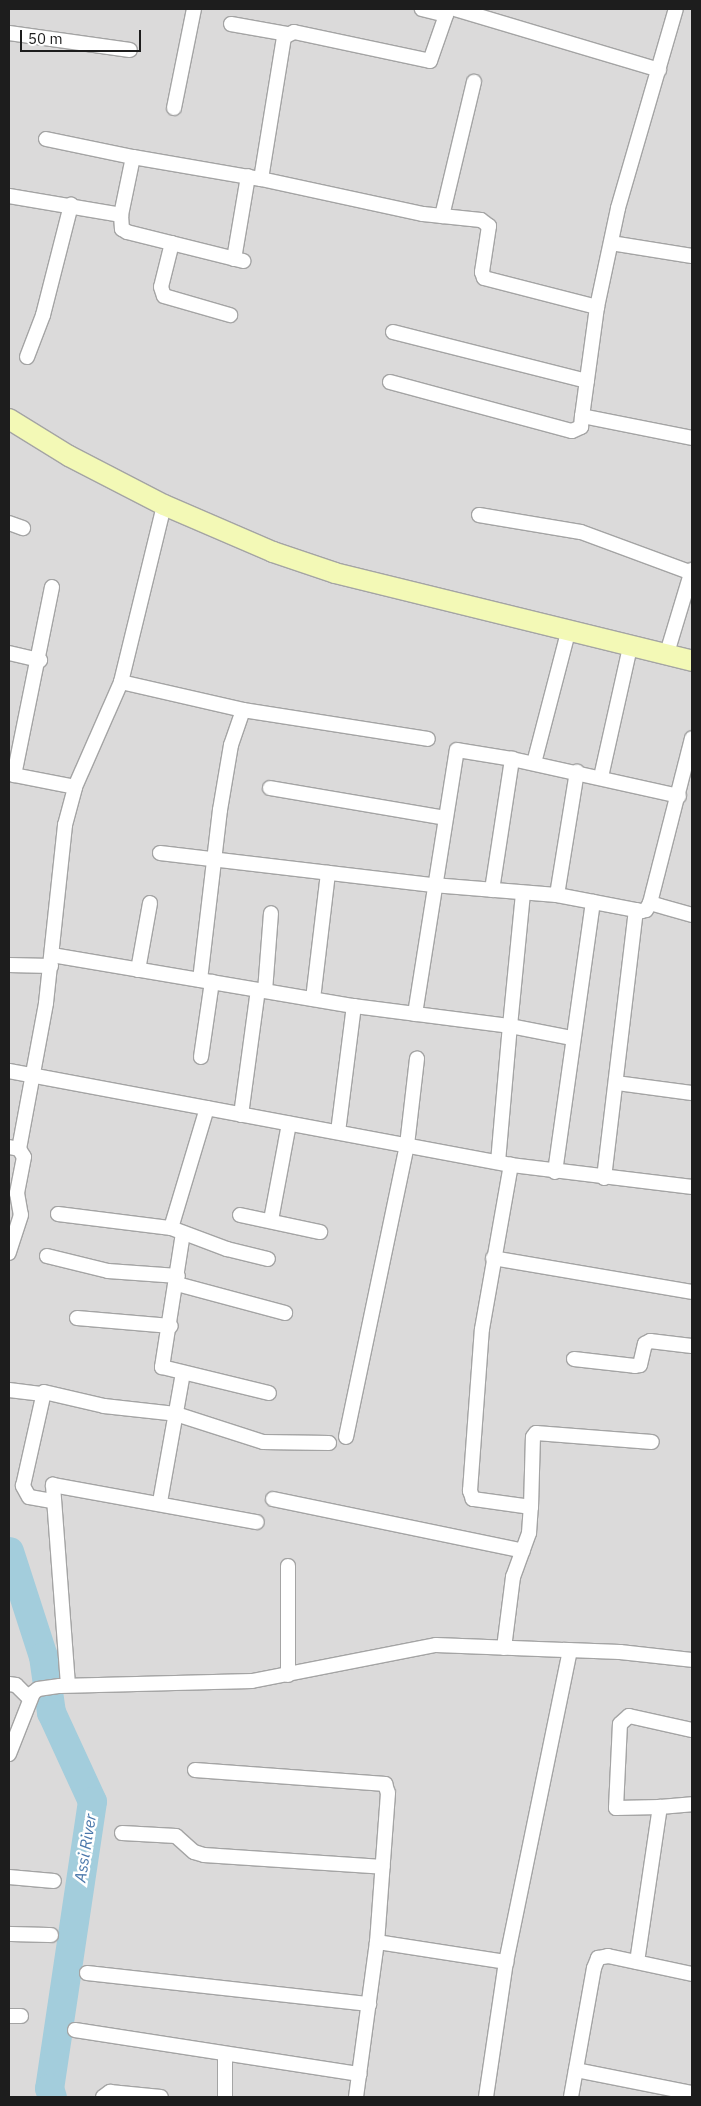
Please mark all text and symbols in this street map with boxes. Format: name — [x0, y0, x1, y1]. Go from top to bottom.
scale bar — [22, 20, 144, 52]
text: 50 m — [28, 29, 63, 48]
water label: Assi River — [70, 1813, 100, 1883]

